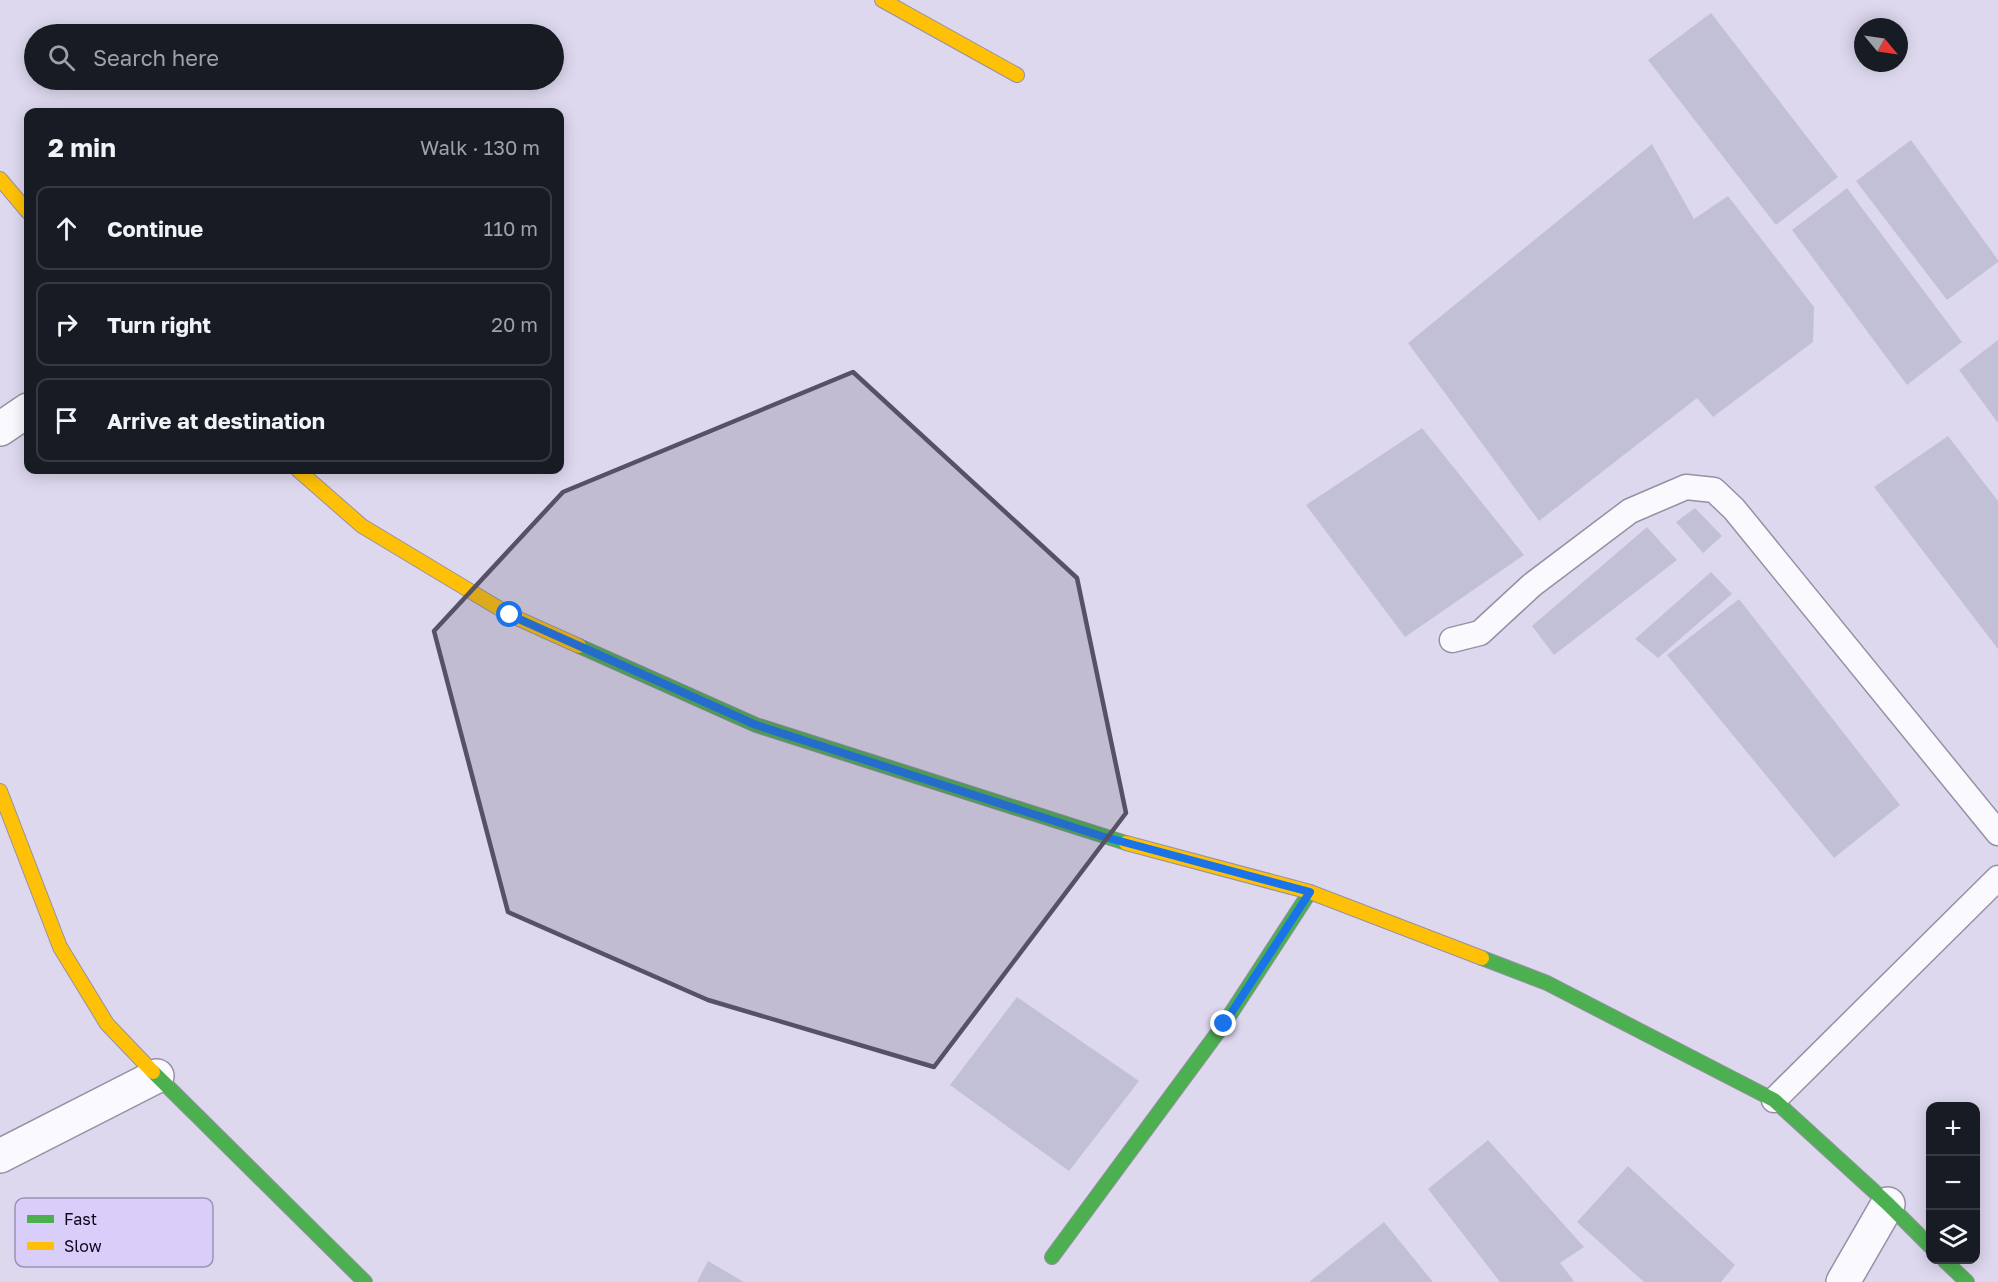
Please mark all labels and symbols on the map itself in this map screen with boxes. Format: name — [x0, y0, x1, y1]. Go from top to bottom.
north arrow — [1854, 18, 1908, 72]
route start — [496, 601, 522, 627]
route end — [1210, 1010, 1236, 1036]
legend — [15, 1198, 213, 1267]
text: Fast — [64, 1209, 97, 1229]
text: Slow — [64, 1236, 102, 1256]

